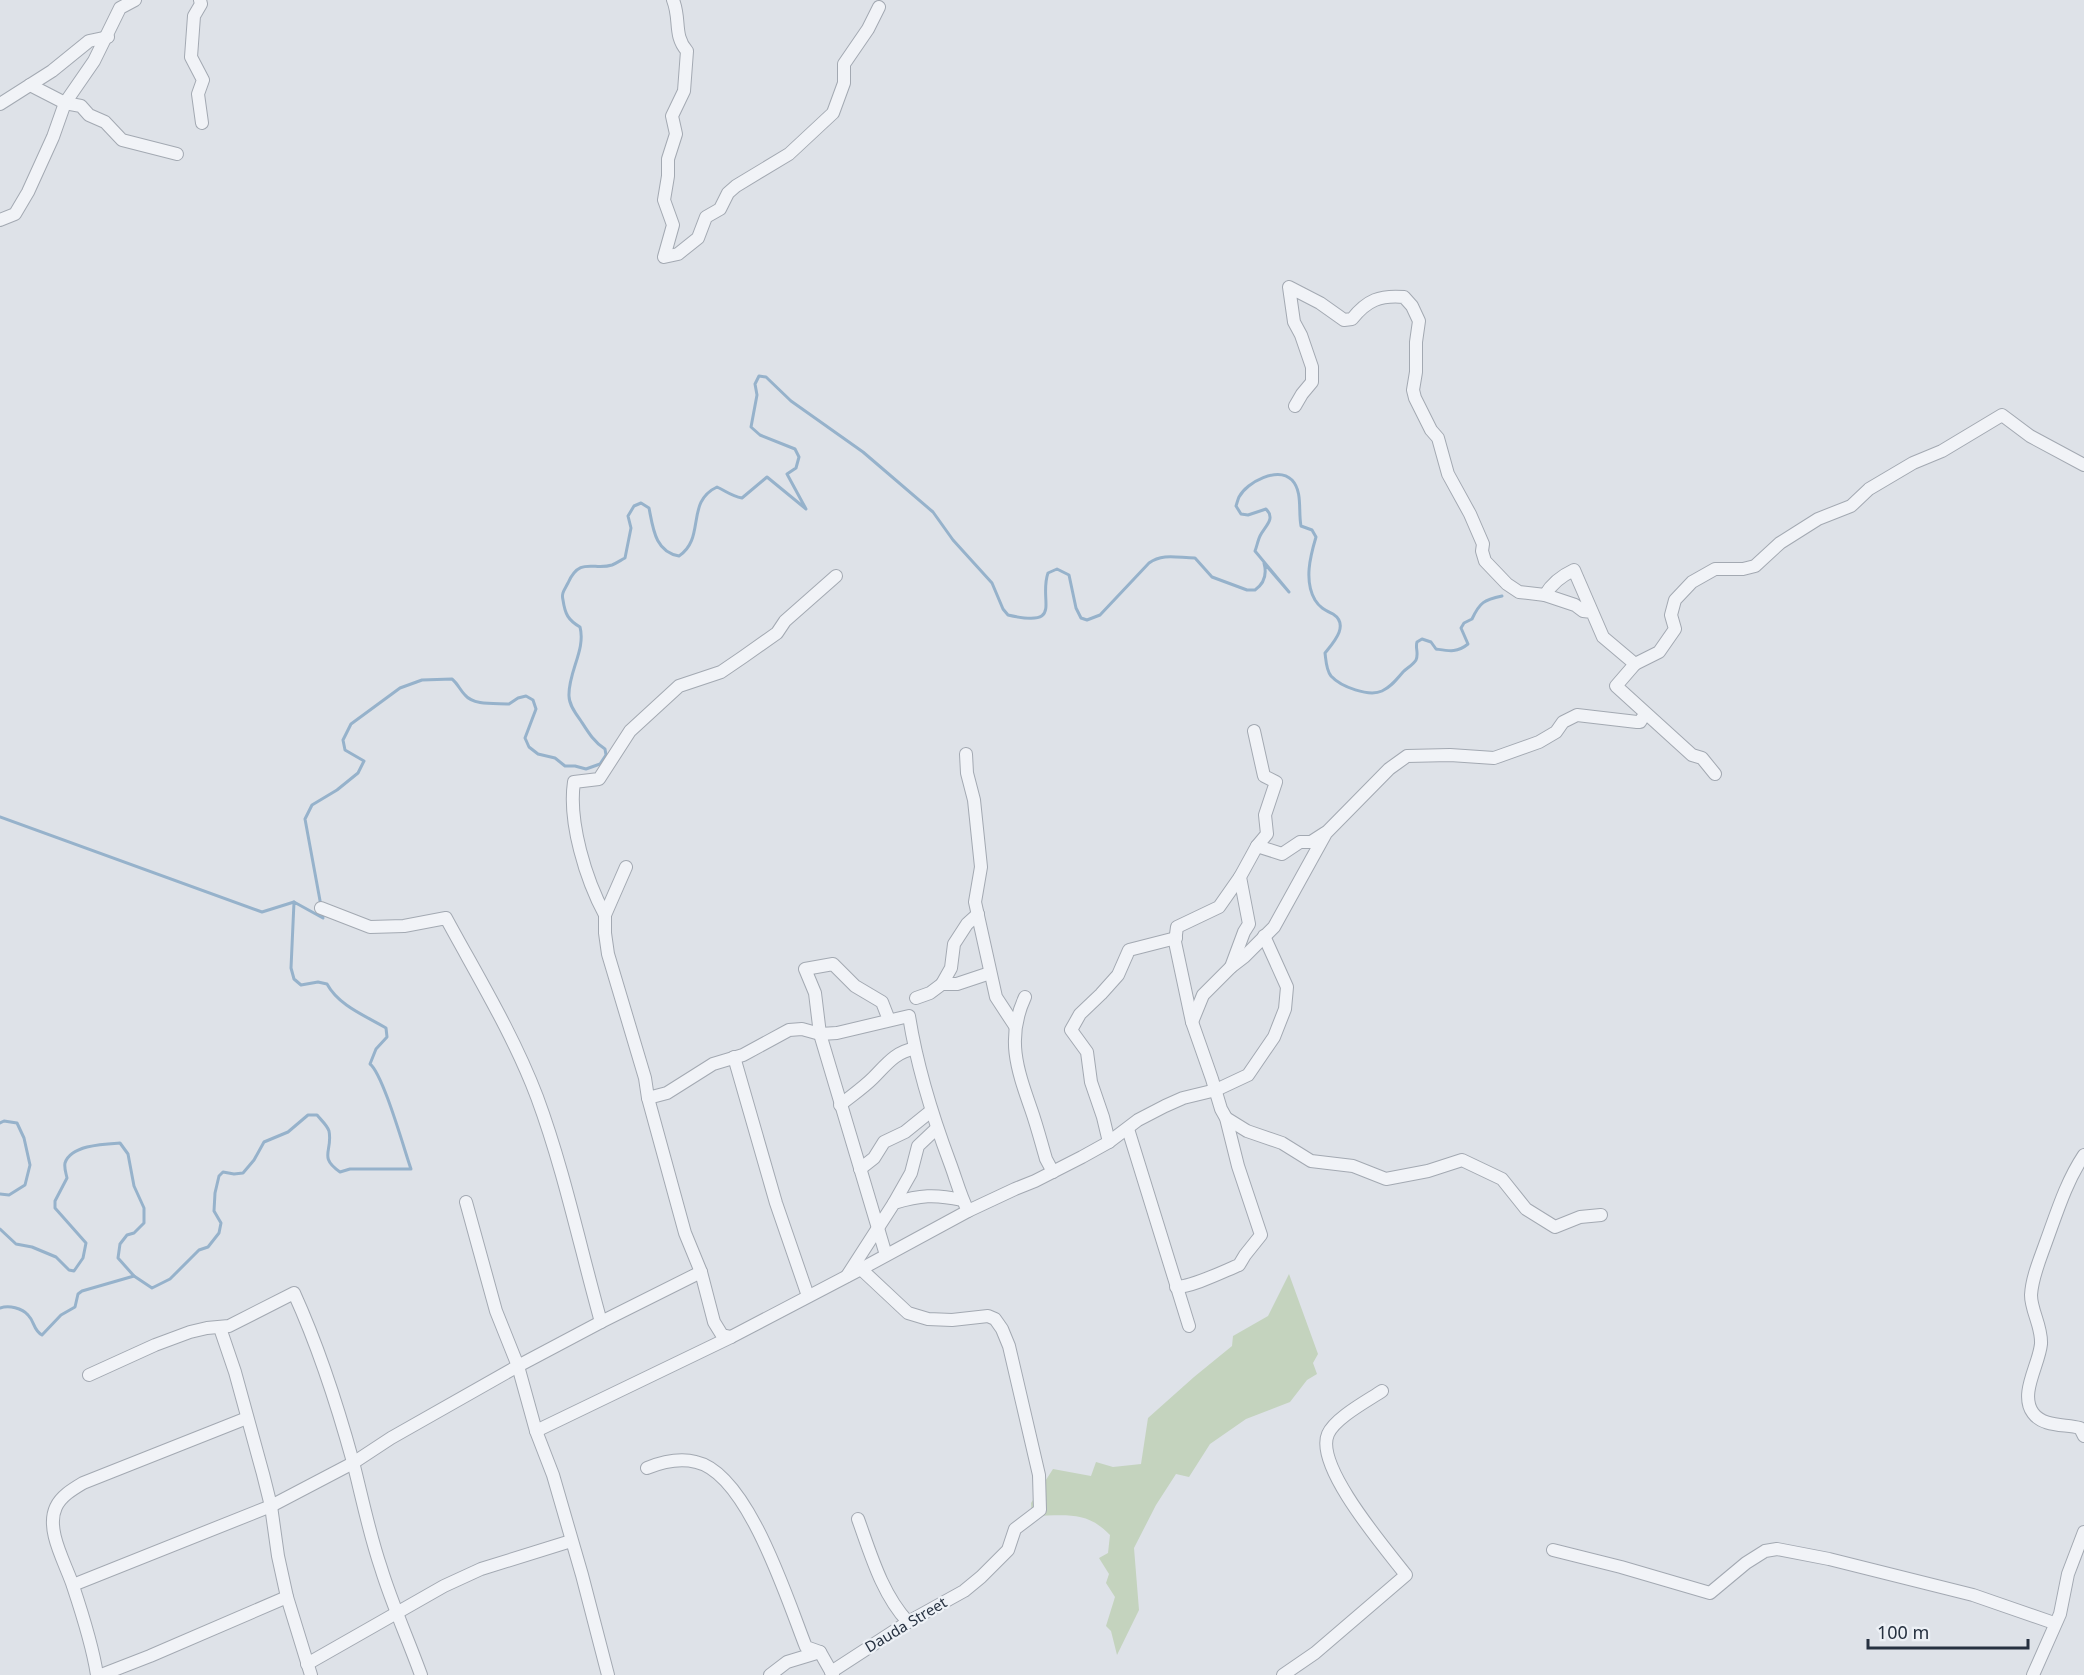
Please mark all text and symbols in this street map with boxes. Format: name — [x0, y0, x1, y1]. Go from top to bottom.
street label: Dauda Street — [861, 1592, 951, 1656]
scale bar — [1868, 1612, 2028, 1650]
text: 100 m — [1877, 1620, 1929, 1644]

